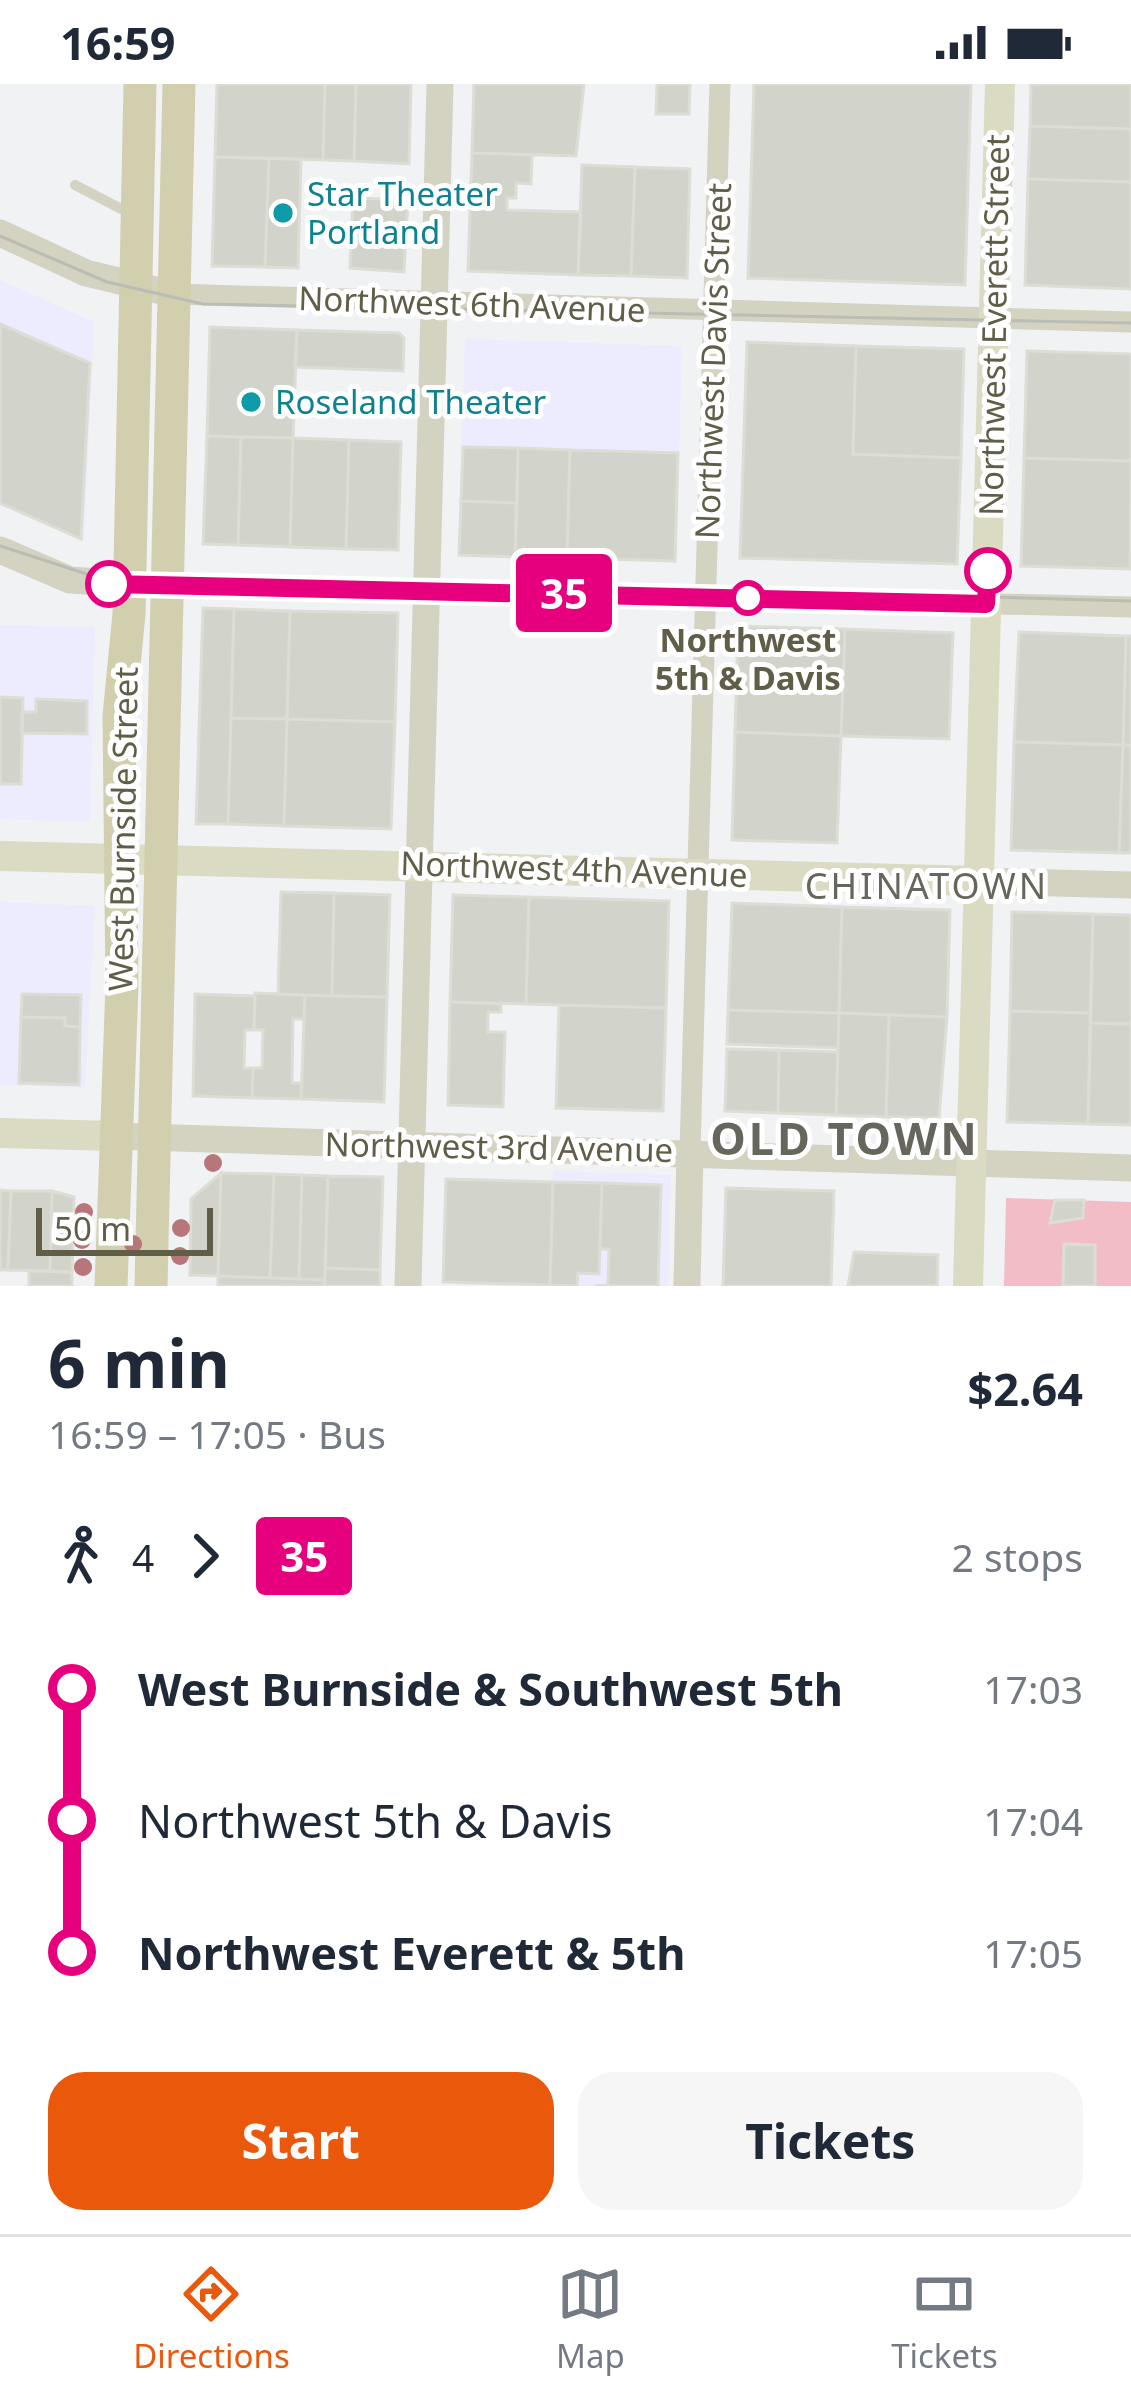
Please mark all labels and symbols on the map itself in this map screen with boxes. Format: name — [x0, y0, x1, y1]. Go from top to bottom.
street label: Northwest Everett Street — [968, 134, 1019, 516]
place label: Star Theater Portland — [307, 171, 498, 254]
street label: Northwest Davis Street — [684, 182, 741, 540]
marker: Star Theater Portland — [270, 200, 296, 226]
street label: Northwest 6th Avenue — [298, 275, 646, 332]
place label: Roseland Theater — [275, 379, 547, 424]
marker: Roseland Theater — [238, 389, 264, 415]
unlabelled marker — [966, 549, 1010, 593]
line badge: 35 — [510, 554, 618, 632]
unlabelled marker — [87, 562, 131, 606]
marker: Northwest 5th & Davis — [732, 582, 764, 614]
place label: Northwest 5th & Davis — [655, 617, 841, 700]
street label: West Burnside Street — [97, 666, 148, 992]
street label: Northwest 4th Avenue — [400, 840, 748, 897]
district label: CHINATOWN — [805, 861, 1049, 910]
district label: OLD TOWN — [710, 1107, 980, 1168]
street label: Northwest 3rd Avenue — [324, 1121, 674, 1172]
scale bar — [36, 1202, 213, 1255]

